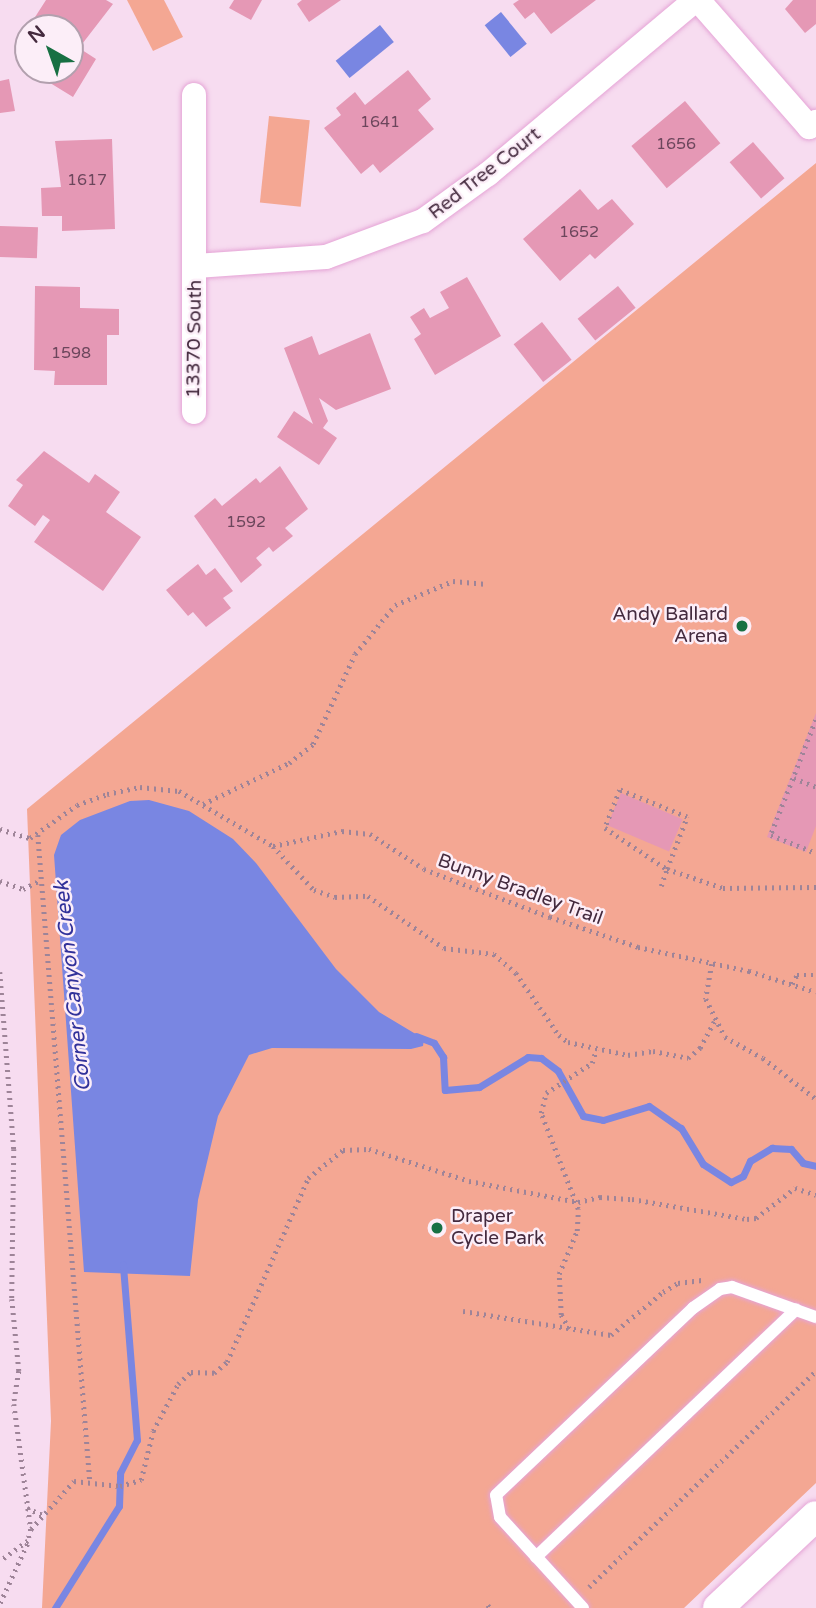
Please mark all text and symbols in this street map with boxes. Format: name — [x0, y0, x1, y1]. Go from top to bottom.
north arrow — [14, 14, 84, 84]
text: N — [24, 21, 50, 48]
house number: 1641 — [360, 112, 400, 132]
street label: Red Tree Court — [425, 123, 545, 225]
house number: 1656 — [656, 134, 696, 154]
house number: 1617 — [67, 170, 107, 190]
house number: 1652 — [559, 222, 599, 242]
street label: 13370 South — [183, 280, 207, 398]
house number: 1598 — [51, 343, 91, 363]
house number: 1592 — [226, 512, 266, 532]
place label: Andy Ballard Arena — [612, 604, 728, 648]
marker: Andy Ballard Arena — [734, 618, 750, 634]
street label: Bunny Bradley Trail — [434, 850, 606, 930]
water label: Corner Canyon Creek — [49, 879, 97, 1093]
place label: Draper Cycle Park — [451, 1206, 544, 1250]
marker: Draper Cycle Park — [429, 1220, 445, 1236]

